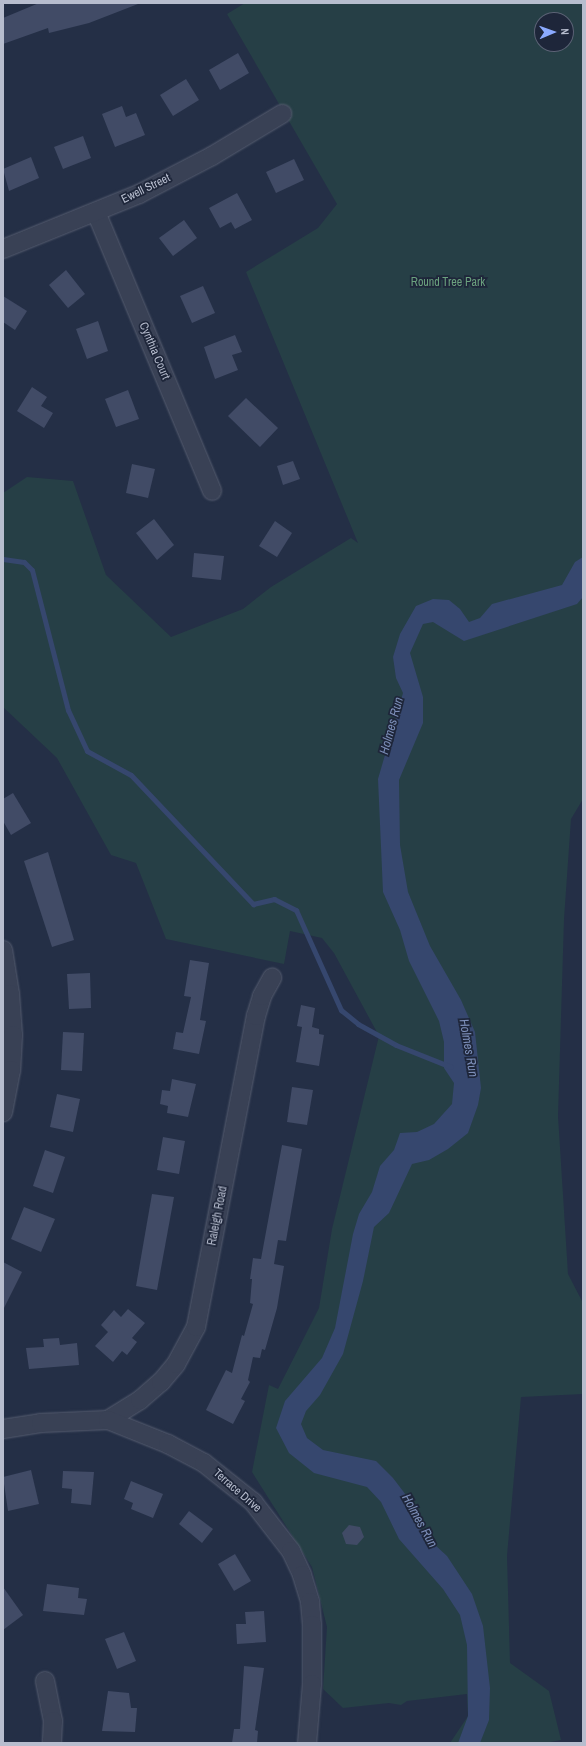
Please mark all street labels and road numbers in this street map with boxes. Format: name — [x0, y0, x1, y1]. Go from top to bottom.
street label: Ewell Street — [119, 171, 173, 207]
street label: Cynthia Court — [136, 320, 172, 382]
street label: Raleigh Road — [205, 1185, 231, 1247]
street label: Terrace Drive — [210, 1466, 264, 1516]

